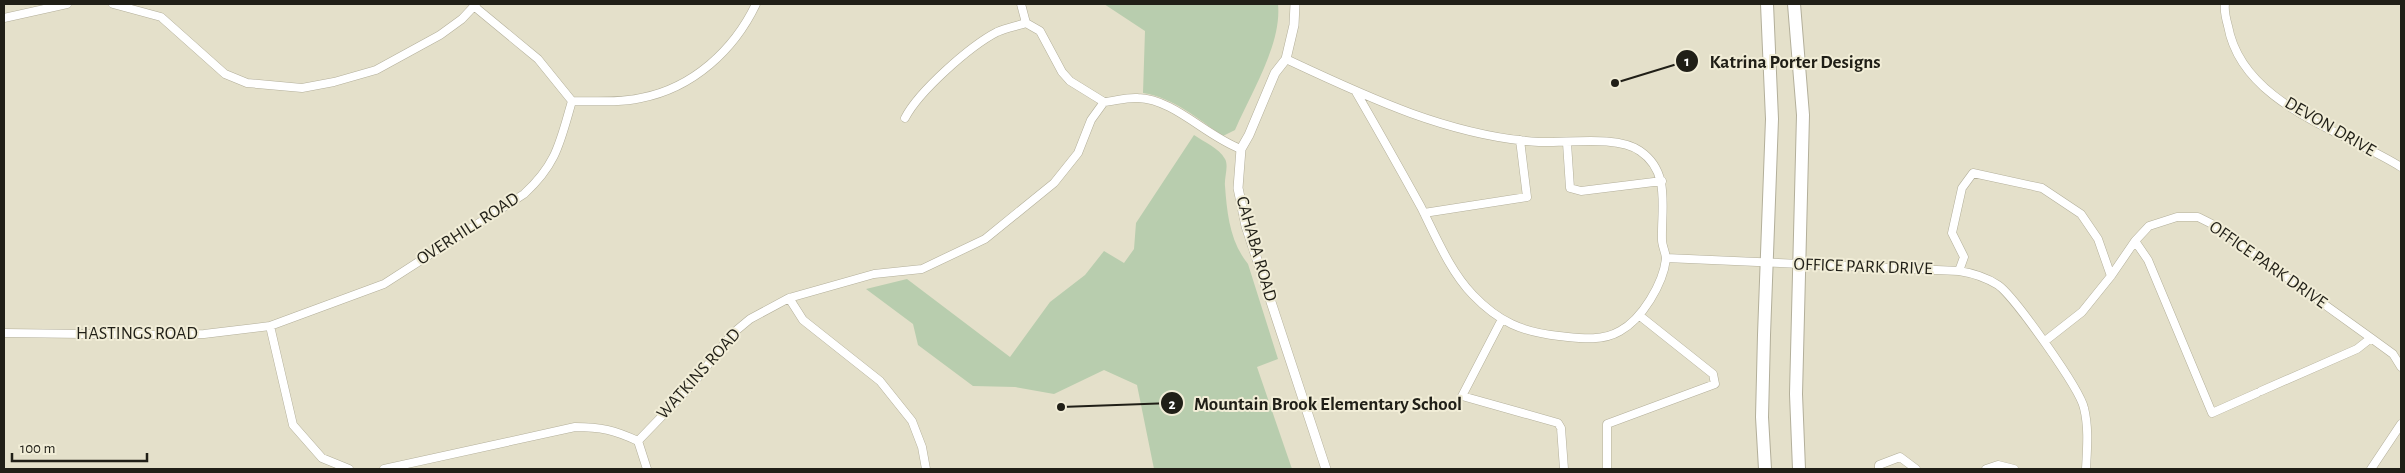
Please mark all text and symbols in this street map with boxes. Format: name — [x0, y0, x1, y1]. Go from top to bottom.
callout: Katrina Porter Designs — [1674, 44, 1890, 78]
text: Katrina Porter Designs — [1709, 53, 1881, 72]
text: 1 — [1684, 54, 1690, 69]
street label: DEVON DRIVE — [2281, 94, 2379, 160]
street label: OVERHILL ROAD — [414, 189, 522, 269]
street label: CAHABA ROAD — [1232, 194, 1280, 304]
street label: OFFICE PARK DRIVE — [2206, 218, 2330, 312]
street label: OFFICE PARK DRIVE — [1793, 256, 1933, 278]
street label: HASTINGS ROAD — [76, 325, 198, 343]
street label: WATKINS ROAD — [654, 325, 744, 423]
callout: Mountain Brook Elementary School — [1159, 386, 1472, 420]
text: Mountain Brook Elementary School — [1194, 395, 1462, 414]
text: 2 — [1168, 397, 1176, 412]
scale bar — [12, 430, 148, 462]
text: 100 m — [20, 441, 55, 456]

